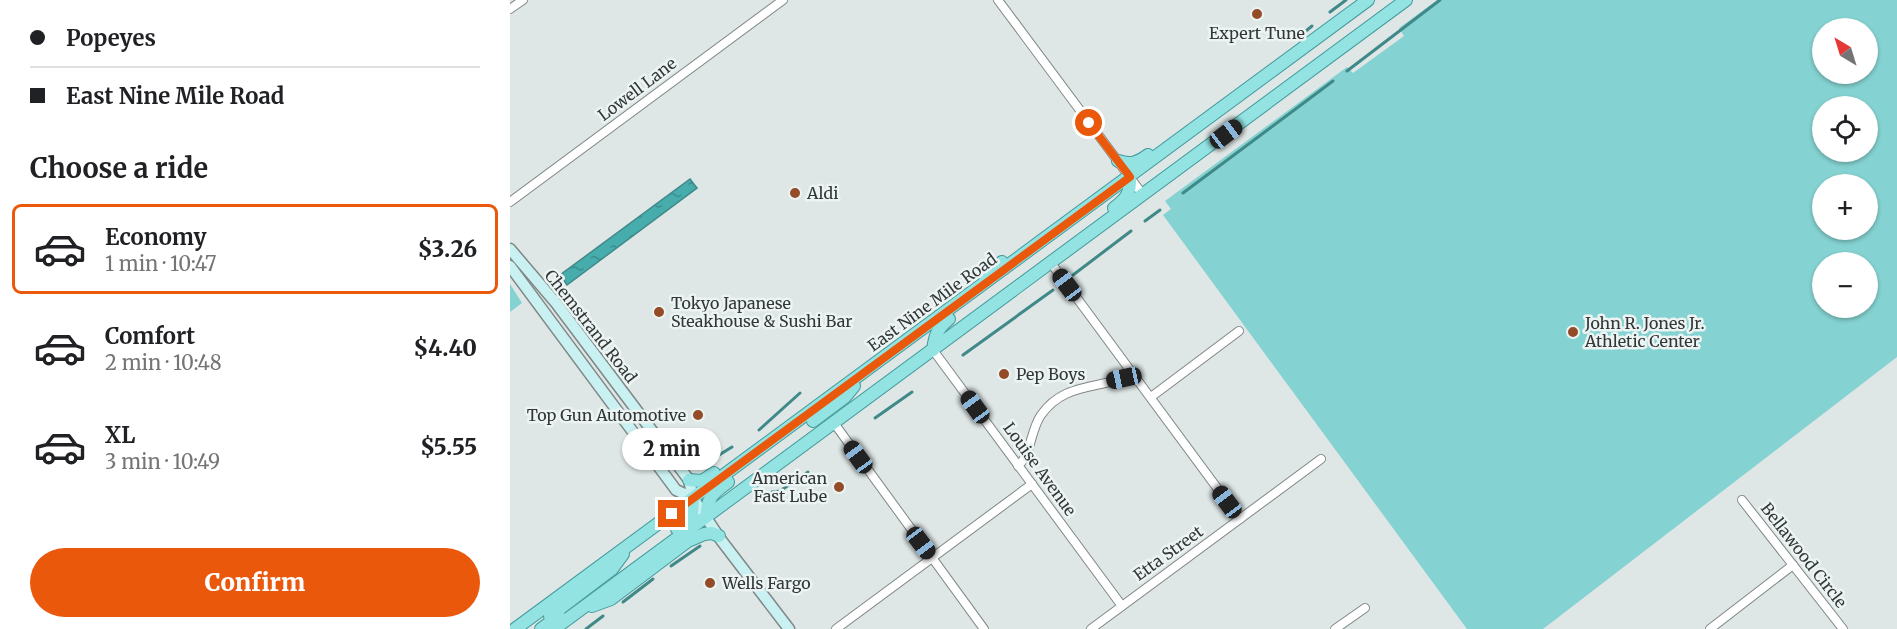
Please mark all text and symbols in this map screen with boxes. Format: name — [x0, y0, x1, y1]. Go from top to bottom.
marker: Expert Tune — [1250, 7, 1264, 21]
north arrow — [1812, 18, 1878, 84]
map controls — [1812, 18, 1878, 318]
place label: Expert Tune — [1209, 23, 1305, 43]
text: Popeyes — [66, 24, 156, 52]
street label: Lowell Lane — [594, 53, 680, 125]
text: East Nine Mile Road — [66, 82, 284, 110]
button: locate — [1812, 96, 1878, 162]
route start — [1075, 109, 1102, 136]
car — [1206, 116, 1246, 152]
text: Choose a ride — [30, 151, 208, 185]
button: + — [1812, 174, 1878, 240]
place label: Aldi — [806, 183, 838, 203]
marker: Aldi — [788, 186, 802, 200]
icon: car — [33, 222, 87, 276]
text: Economy — [105, 223, 206, 251]
text: $3.26 — [418, 235, 477, 263]
street label: East Nine Mile Road — [864, 248, 1001, 355]
text: 1 min · 10:47 — [105, 251, 216, 276]
button: − — [1812, 252, 1878, 318]
car — [1049, 265, 1085, 305]
street label: Chemstrand Road — [541, 266, 642, 387]
place label: Tokyo Japanese Steakhouse & Sushi Bar — [671, 293, 852, 331]
marker: Tokyo Japanese Steakhouse & Sushi Bar — [652, 305, 666, 319]
place label: John R. Jones Jr. Athletic Center — [1584, 313, 1705, 351]
icon: car — [33, 321, 87, 375]
text: Comfort — [105, 322, 195, 350]
marker: John R. Jones Jr. Athletic Center — [1566, 325, 1580, 339]
text: $4.40 — [414, 334, 477, 362]
text: 2 min · 10:48 — [105, 350, 222, 375]
place label: Pep Boys — [1016, 364, 1086, 384]
car — [1105, 365, 1143, 391]
marker: Pep Boys — [997, 367, 1011, 381]
car — [957, 387, 993, 427]
place label: Top Gun Automotive — [527, 405, 686, 425]
marker: Top Gun Automotive — [691, 408, 705, 422]
street label: Louise Avenue — [999, 418, 1081, 520]
icon: car — [33, 420, 87, 474]
text: XL — [105, 421, 135, 449]
callout: 2 min — [622, 427, 722, 469]
text: $5.55 — [420, 433, 477, 461]
text: 2 min — [643, 436, 700, 461]
car — [840, 437, 876, 477]
text: 3 min · 10:49 — [105, 449, 220, 474]
place label: American Fast Lube — [751, 468, 827, 506]
marker: American Fast Lube — [832, 480, 846, 494]
car — [1209, 482, 1245, 522]
street label: Bellawood Circle — [1757, 499, 1851, 611]
route end — [658, 500, 685, 527]
street label: Etta Street — [1129, 521, 1207, 585]
car — [903, 523, 939, 563]
button: Confirm — [30, 548, 480, 617]
place label: Wells Fargo — [721, 573, 811, 593]
marker: Wells Fargo — [703, 576, 717, 590]

